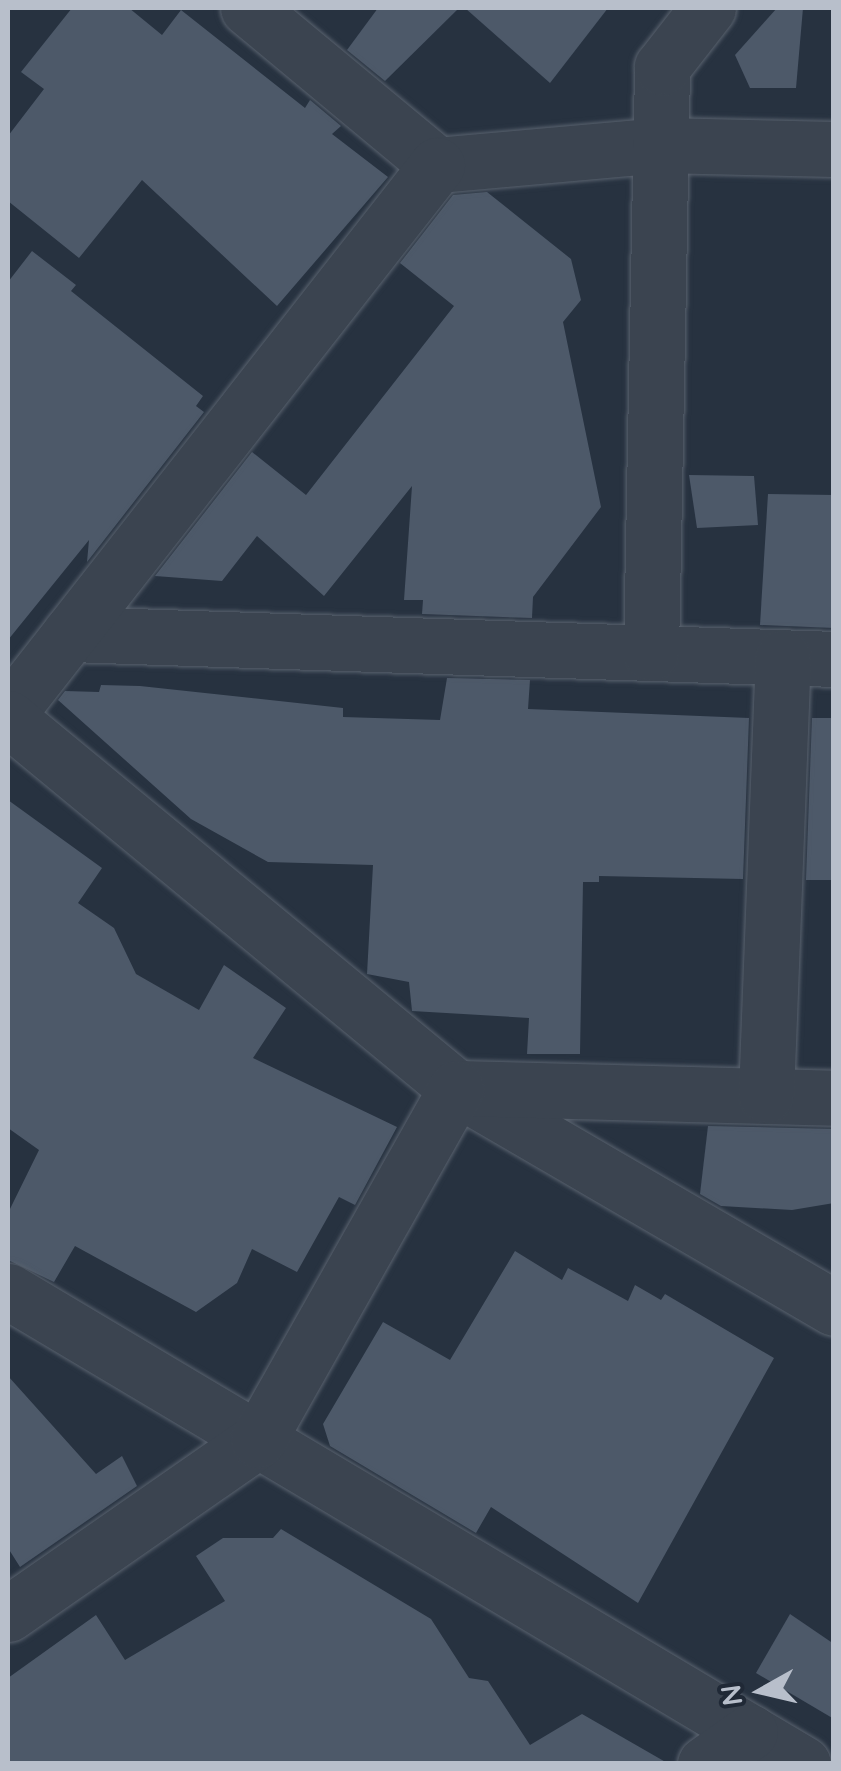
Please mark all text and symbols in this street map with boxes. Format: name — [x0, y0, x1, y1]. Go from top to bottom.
north arrow — [711, 1641, 811, 1741]
text: N — [712, 1683, 750, 1708]

